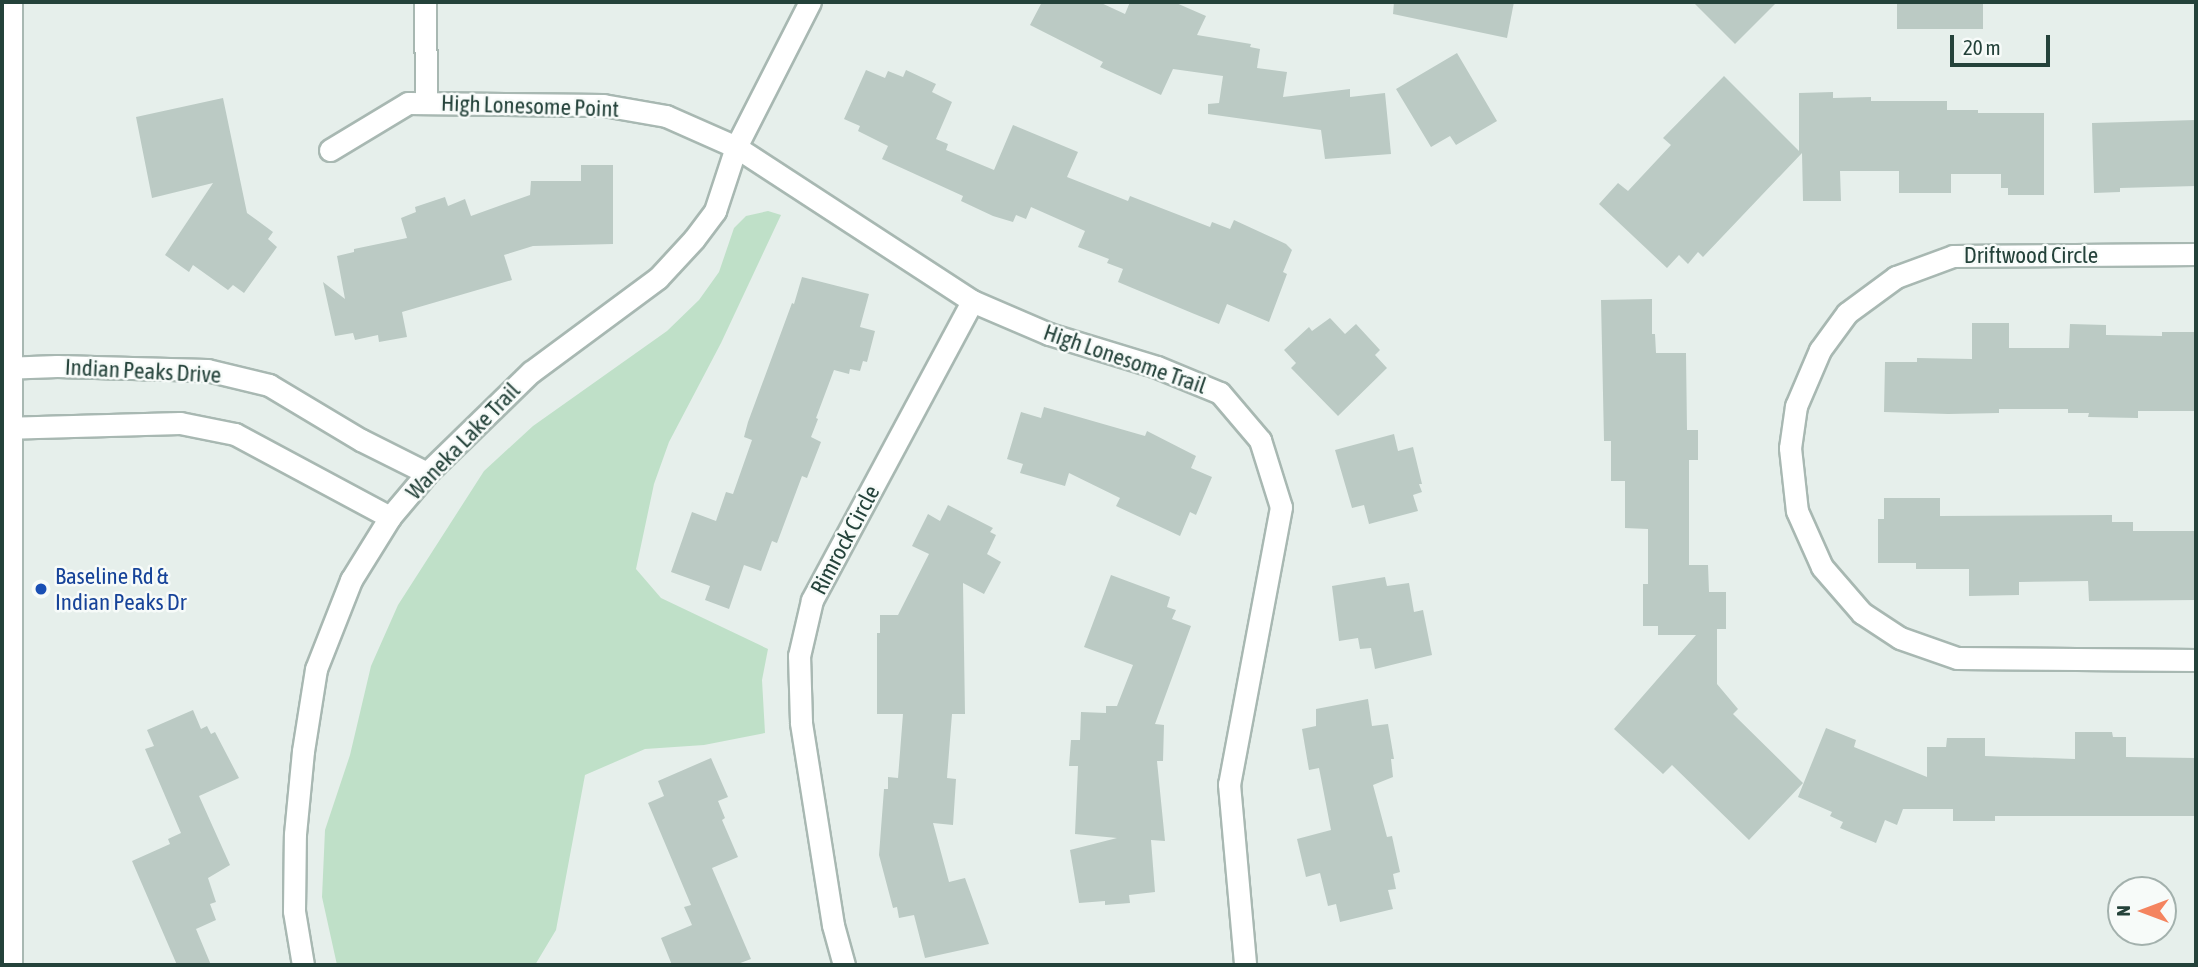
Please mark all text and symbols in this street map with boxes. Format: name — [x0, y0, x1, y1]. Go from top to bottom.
scale bar — [1953, 21, 2053, 65]
text: 20 m — [1963, 35, 2001, 59]
street label: High Lonesome Point — [440, 89, 620, 123]
street label: Driftwood Circle — [1964, 241, 2098, 269]
street label: High Lonesome Trail — [1040, 318, 1210, 400]
street label: Indian Peaks Drive — [64, 353, 222, 389]
street label: Waneka Lake Trail — [400, 377, 526, 505]
street label: Rimrock Circle — [805, 481, 885, 599]
place label: Baseline Rd & Indian Peaks Dr — [55, 562, 186, 616]
marker: Baseline Rd & Indian Peaks Dr — [33, 581, 49, 597]
north arrow — [2107, 876, 2177, 946]
text: N — [2112, 905, 2134, 917]

